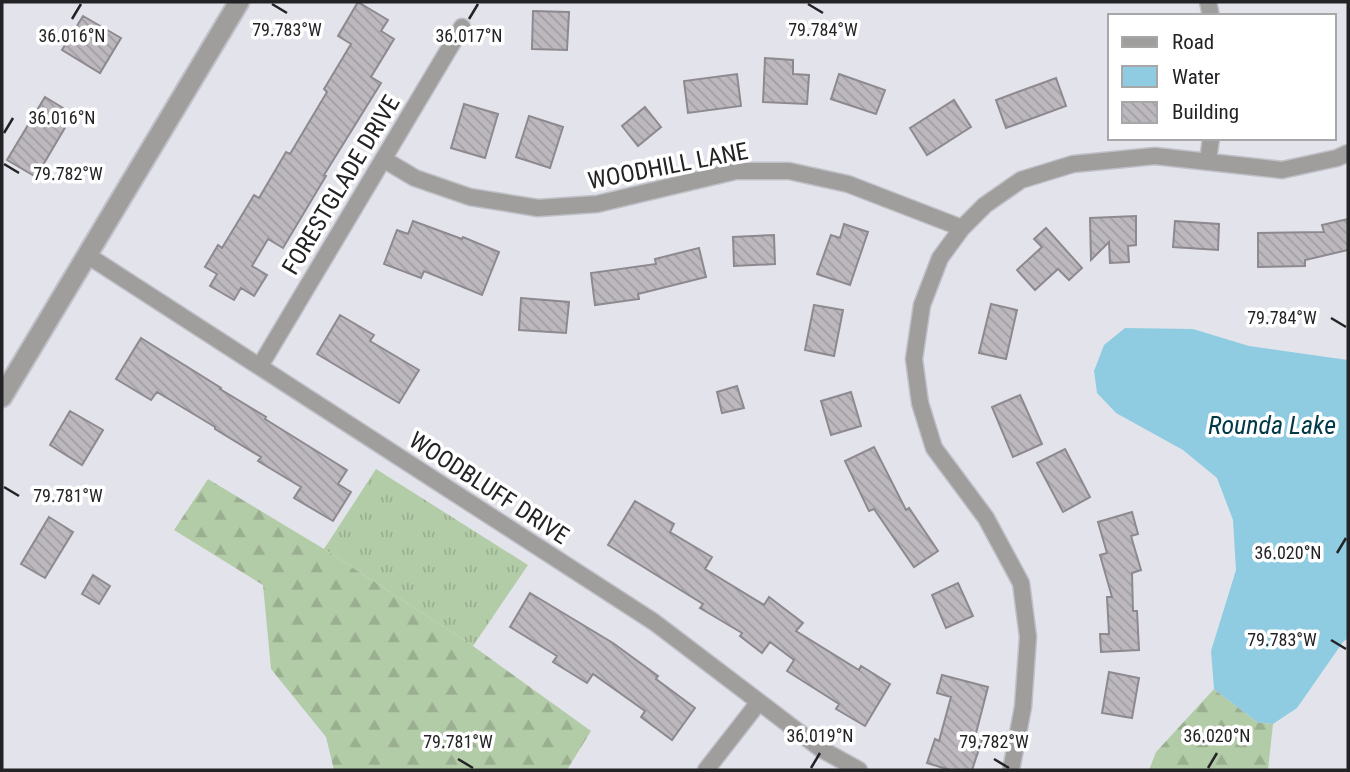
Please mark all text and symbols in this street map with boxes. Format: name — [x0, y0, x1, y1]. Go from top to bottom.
legend — [1108, 14, 1336, 140]
text: 79.783°W — [252, 19, 322, 40]
text: 79.784°W — [788, 19, 858, 40]
text: 36.016°N — [38, 25, 106, 46]
text: 36.017°N — [435, 25, 503, 46]
text: Road — [1172, 30, 1214, 54]
text: Water — [1172, 65, 1220, 89]
street label: FORESTGLADE DRIVE — [277, 90, 406, 280]
text: Building — [1172, 100, 1239, 124]
text: 36.016°N — [28, 107, 96, 128]
street label: WOODHILL LANE — [586, 137, 750, 195]
text: 79.782°W — [33, 163, 103, 184]
text: 79.784°W — [1247, 307, 1317, 328]
water label: Rounda Lake — [1208, 410, 1336, 440]
street label: WOODBLUFF DRIVE — [404, 426, 574, 550]
text: 79.781°W — [33, 485, 103, 506]
text: 36.020°N — [1254, 542, 1322, 563]
text: 79.783°W — [1247, 629, 1317, 650]
text: 36.019°N — [786, 725, 854, 746]
text: 36.020°N — [1183, 725, 1251, 746]
text: 79.781°W — [423, 731, 493, 752]
text: 79.782°W — [959, 731, 1029, 752]

